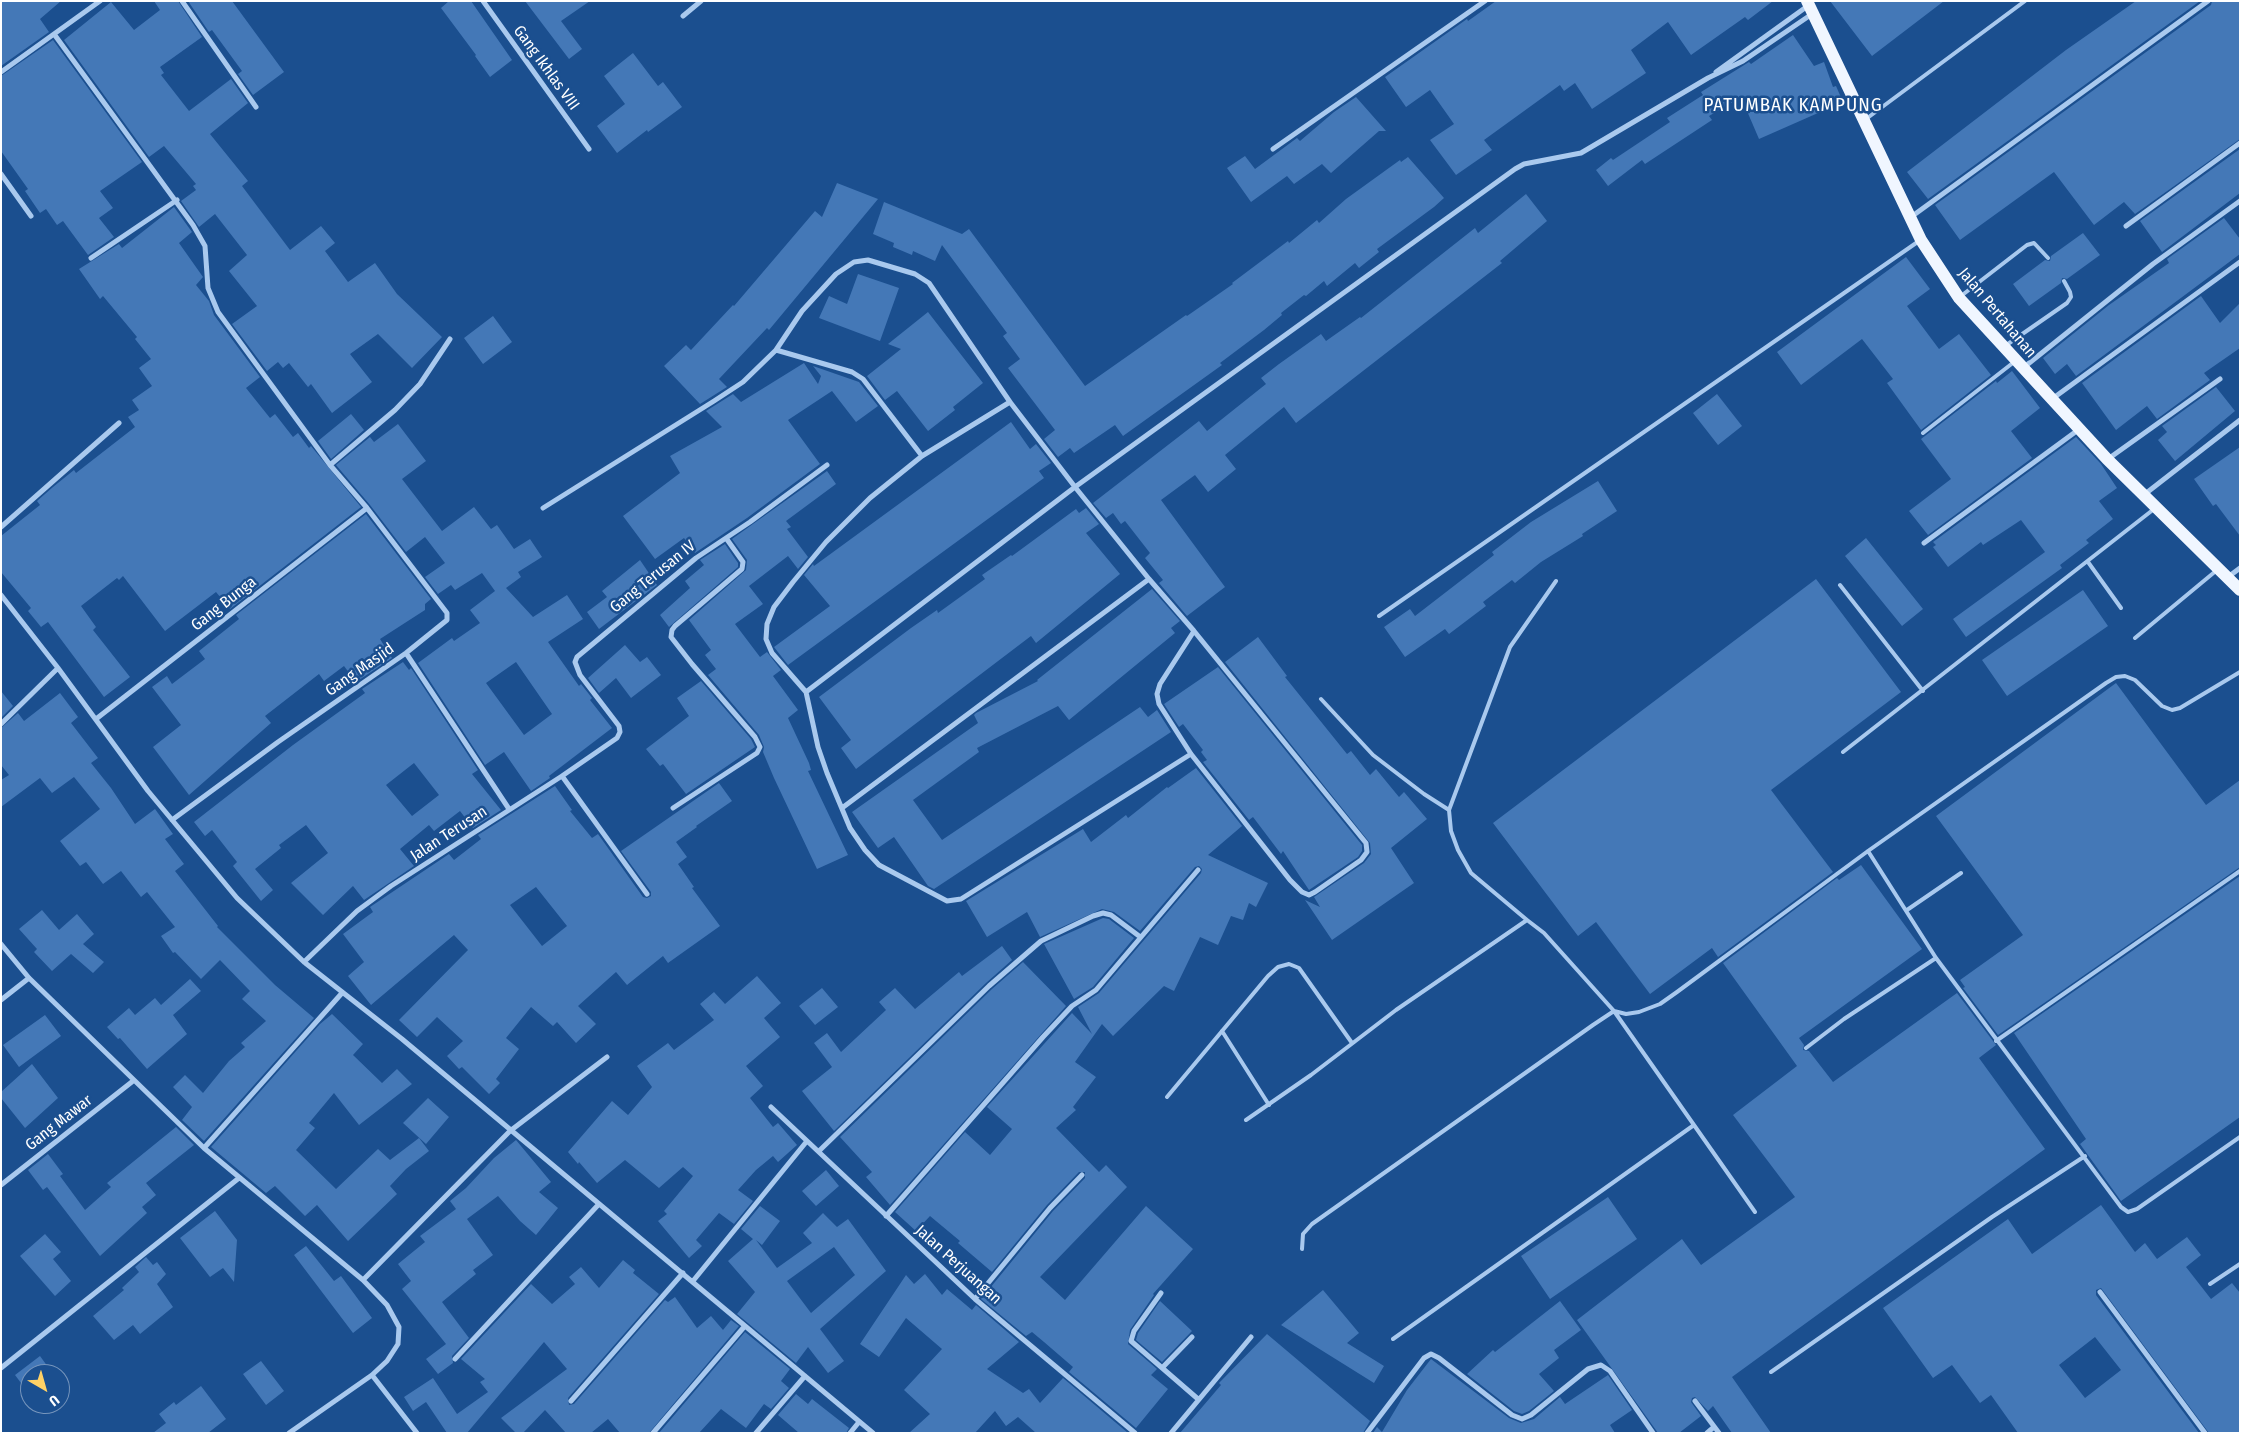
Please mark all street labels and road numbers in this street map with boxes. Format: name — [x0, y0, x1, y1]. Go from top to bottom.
street label: Gang Ikhlas VIII — [509, 22, 583, 114]
street label: Jalan Pertahanan — [1954, 264, 2040, 362]
street label: Gang Terusan IV — [606, 537, 700, 617]
street label: Gang Bunga — [188, 573, 260, 635]
street label: Gang Masjid — [322, 639, 398, 701]
street label: Jalan Terusan — [407, 802, 491, 866]
street label: Gang Mawar — [22, 1091, 96, 1155]
street label: Jalan Perjuangan — [911, 1221, 1005, 1309]

